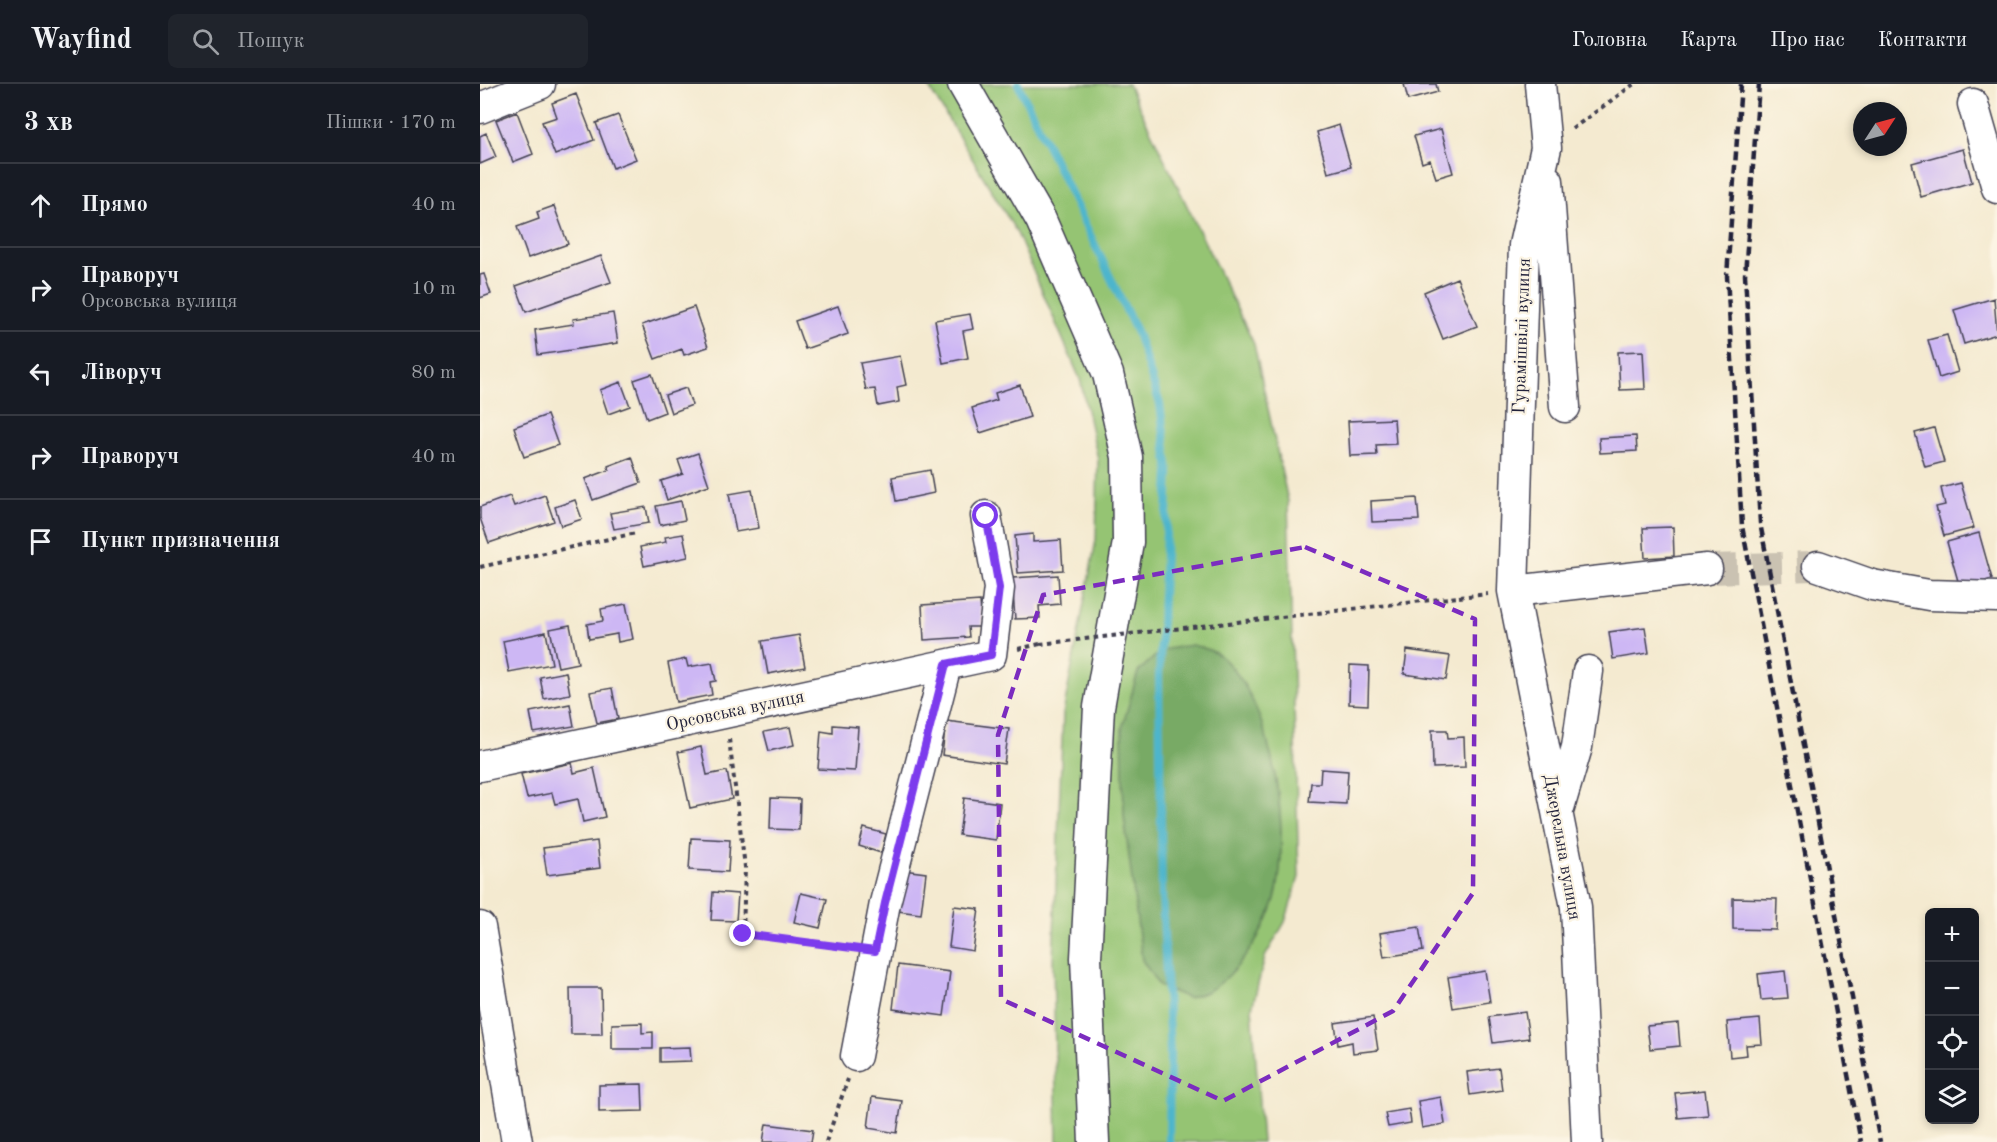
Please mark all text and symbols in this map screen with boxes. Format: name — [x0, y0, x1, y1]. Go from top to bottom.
search box — [168, 14, 588, 68]
icon: search — [189, 25, 222, 58]
text: Wayfind — [30, 27, 132, 55]
text: Пошук — [237, 30, 305, 52]
text: Головна — [1572, 30, 1647, 51]
text: Карта — [1680, 30, 1737, 51]
text: Про нас — [1770, 30, 1845, 51]
text: Контакти — [1878, 30, 1967, 51]
north arrow — [1853, 102, 1907, 156]
text: 3 хв — [24, 110, 73, 136]
text: Пішки · 170 m — [326, 113, 456, 133]
icon: ahead — [24, 189, 57, 222]
text: Прямо — [81, 194, 148, 216]
text: 40 m — [411, 195, 456, 215]
street label: Гурамішвілі вулиця — [1510, 258, 1534, 414]
text: Праворуч — [81, 265, 179, 287]
icon: right — [24, 273, 57, 306]
text: 10 m — [411, 279, 456, 299]
text: Орсовська вулиця — [81, 292, 237, 312]
icon: left — [24, 357, 57, 390]
text: Ліворуч — [81, 362, 162, 384]
text: 80 m — [411, 363, 456, 383]
icon: right — [24, 441, 57, 474]
text: Праворуч — [81, 446, 179, 468]
text: 40 m — [411, 447, 456, 467]
route start — [972, 502, 998, 528]
icon: arrive — [24, 525, 57, 558]
text: Пункт призначення — [81, 530, 280, 552]
street label: Орсовська вулиця — [664, 688, 806, 734]
street label: Джерельна вулиця — [1540, 773, 1584, 921]
map controls — [1925, 908, 1979, 1124]
button: + — [1925, 908, 1979, 962]
route end — [729, 920, 755, 946]
button: − — [1925, 962, 1979, 1016]
button: locate — [1925, 1016, 1979, 1070]
button: layers — [1925, 1070, 1979, 1124]

